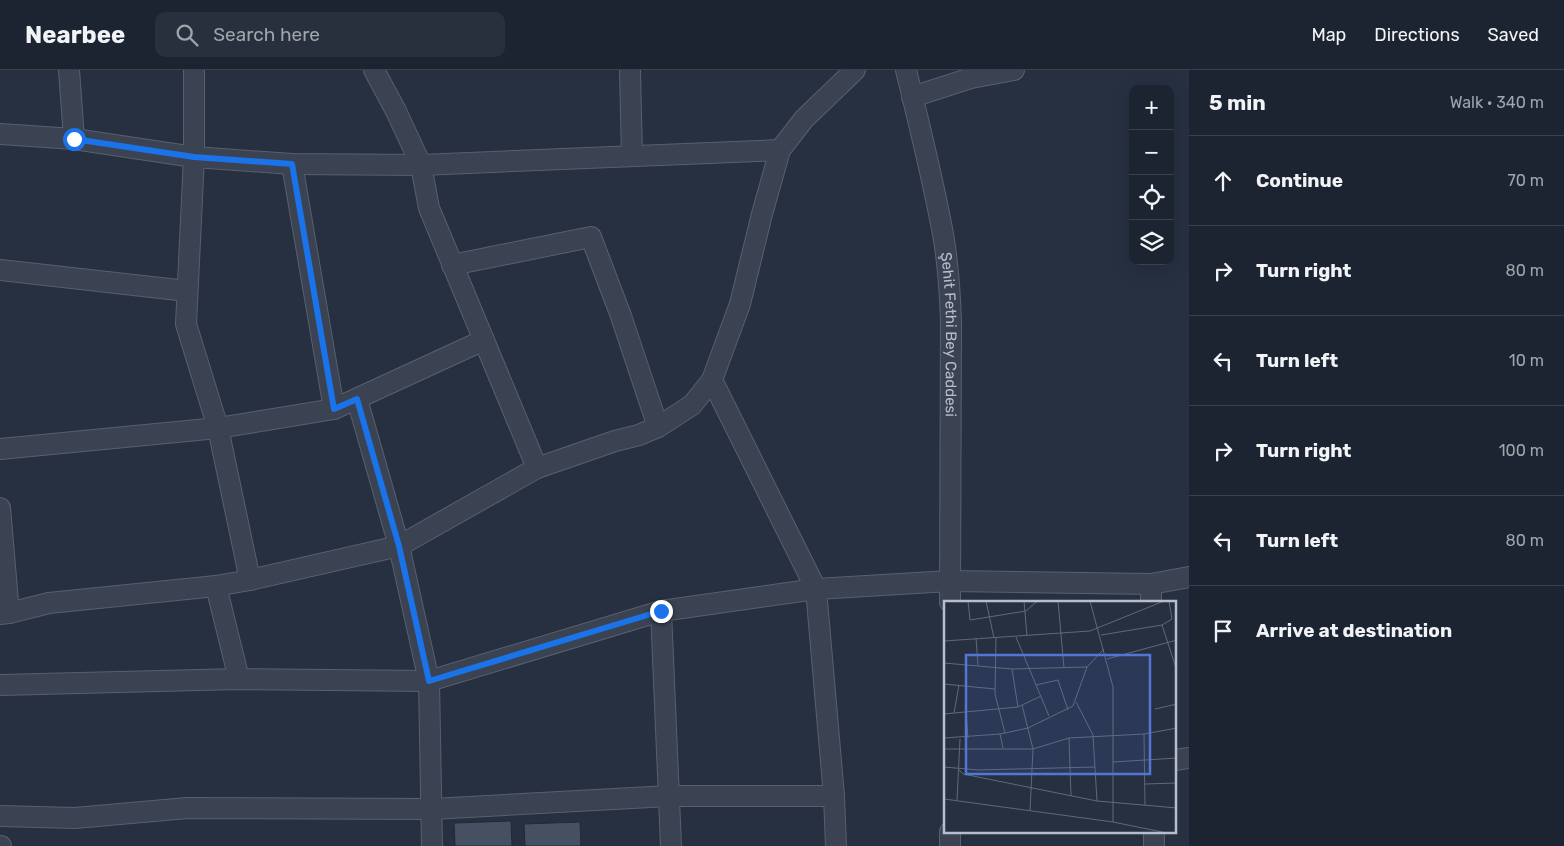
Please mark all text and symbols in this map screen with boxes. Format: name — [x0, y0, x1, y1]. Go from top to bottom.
search box — [155, 12, 505, 57]
text: Nearbee — [25, 21, 125, 49]
icon: search — [173, 21, 201, 49]
text: Search here — [213, 23, 320, 46]
text: Map — [1311, 24, 1346, 46]
text: Directions — [1374, 24, 1460, 46]
text: Saved — [1488, 24, 1539, 46]
map controls — [1129, 85, 1174, 265]
button: + — [1129, 85, 1174, 130]
text: 5 min — [1209, 90, 1266, 115]
text: Walk · 340 m — [1450, 93, 1544, 112]
route start — [63, 128, 86, 151]
button: − — [1129, 130, 1174, 175]
icon: ahead — [1209, 167, 1237, 195]
text: Continue — [1256, 169, 1343, 192]
text: 70 m — [1507, 171, 1544, 190]
button: locate — [1129, 175, 1174, 220]
button: layers — [1129, 220, 1174, 265]
street label: Şehit Fethi Bey Caddesi — [937, 251, 960, 417]
icon: right — [1209, 257, 1237, 285]
text: Turn right — [1256, 259, 1351, 282]
text: 80 m — [1506, 261, 1544, 280]
icon: left — [1209, 347, 1237, 375]
text: Turn left — [1256, 349, 1338, 372]
text: 10 m — [1509, 351, 1544, 370]
icon: right — [1209, 437, 1237, 465]
text: Turn right — [1256, 439, 1351, 462]
text: 100 m — [1499, 441, 1544, 460]
icon: left — [1209, 527, 1237, 555]
text: Turn left — [1256, 529, 1338, 552]
text: 80 m — [1506, 531, 1544, 550]
route end — [650, 600, 673, 623]
inset map — [944, 601, 1176, 834]
icon: arrive — [1209, 617, 1237, 645]
text: Arrive at destination — [1256, 619, 1452, 642]

